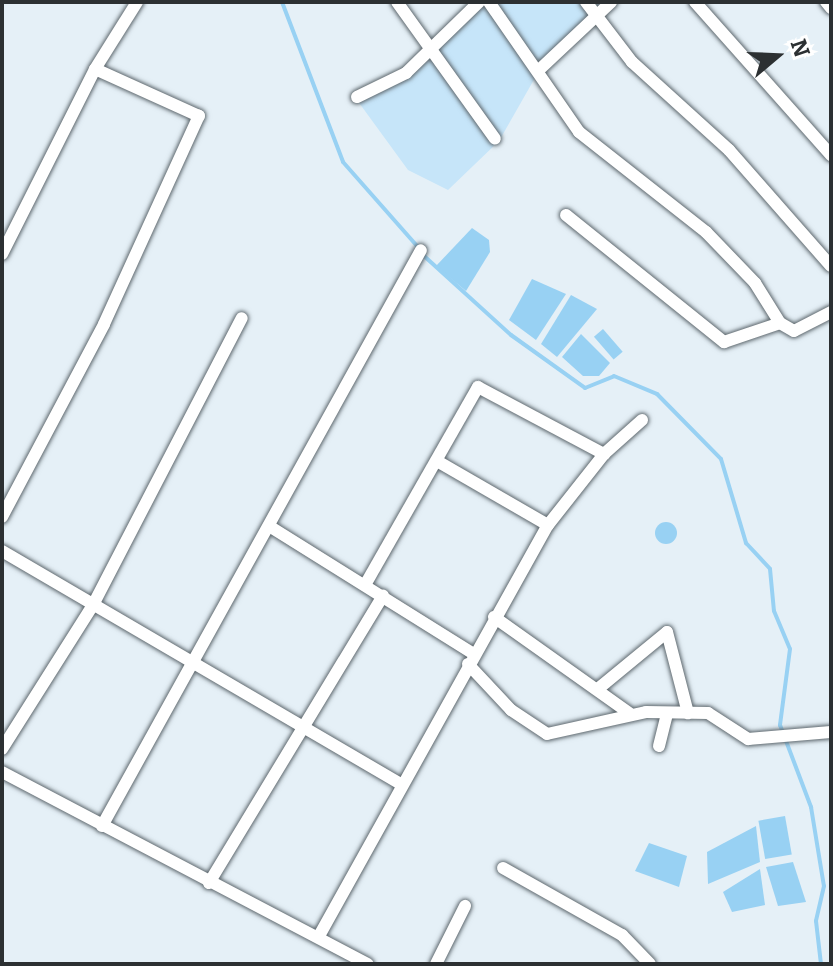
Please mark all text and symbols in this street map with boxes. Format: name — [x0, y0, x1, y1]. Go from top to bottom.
north arrow — [737, 16, 817, 96]
text: N — [785, 36, 816, 60]

